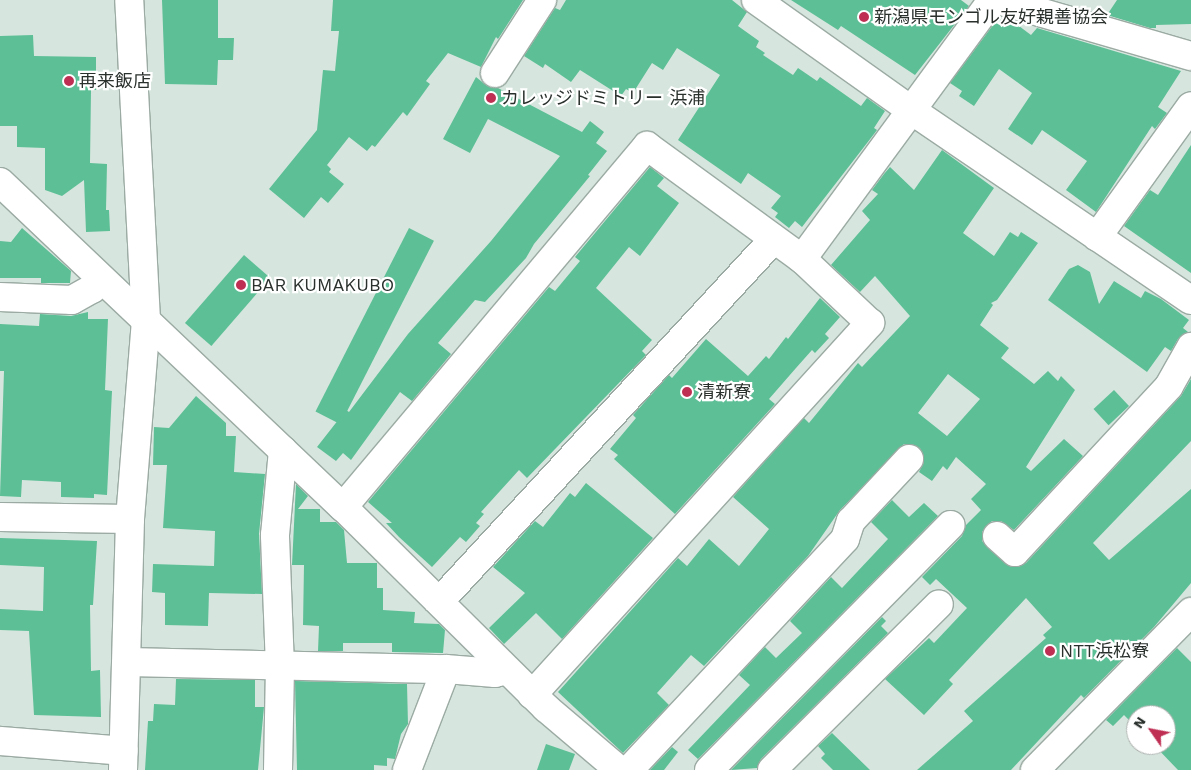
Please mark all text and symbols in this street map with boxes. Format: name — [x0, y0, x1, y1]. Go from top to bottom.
place label: 新潟県モンゴル友好親善協会 — [874, 6, 1108, 28]
marker: 新潟県モンゴル友好親善協会 — [858, 11, 870, 23]
place label: 再来飯店 — [79, 70, 151, 92]
marker: 再来飯店 — [63, 75, 75, 87]
place label: カレッジドミトリー 浜浦 — [501, 87, 705, 109]
marker: カレッジドミトリー 浜浦 — [485, 92, 497, 104]
place label: BAR KUMAKUBO — [251, 274, 394, 296]
marker: BAR KUMAKUBO — [235, 279, 247, 291]
place label: 清新寮 — [697, 381, 751, 403]
marker: 清新寮 — [681, 386, 693, 398]
place label: NTT浜松寮 — [1060, 640, 1149, 662]
marker: NTT浜松寮 — [1044, 645, 1056, 657]
north arrow — [1126, 705, 1176, 755]
text: N — [1130, 714, 1149, 731]

